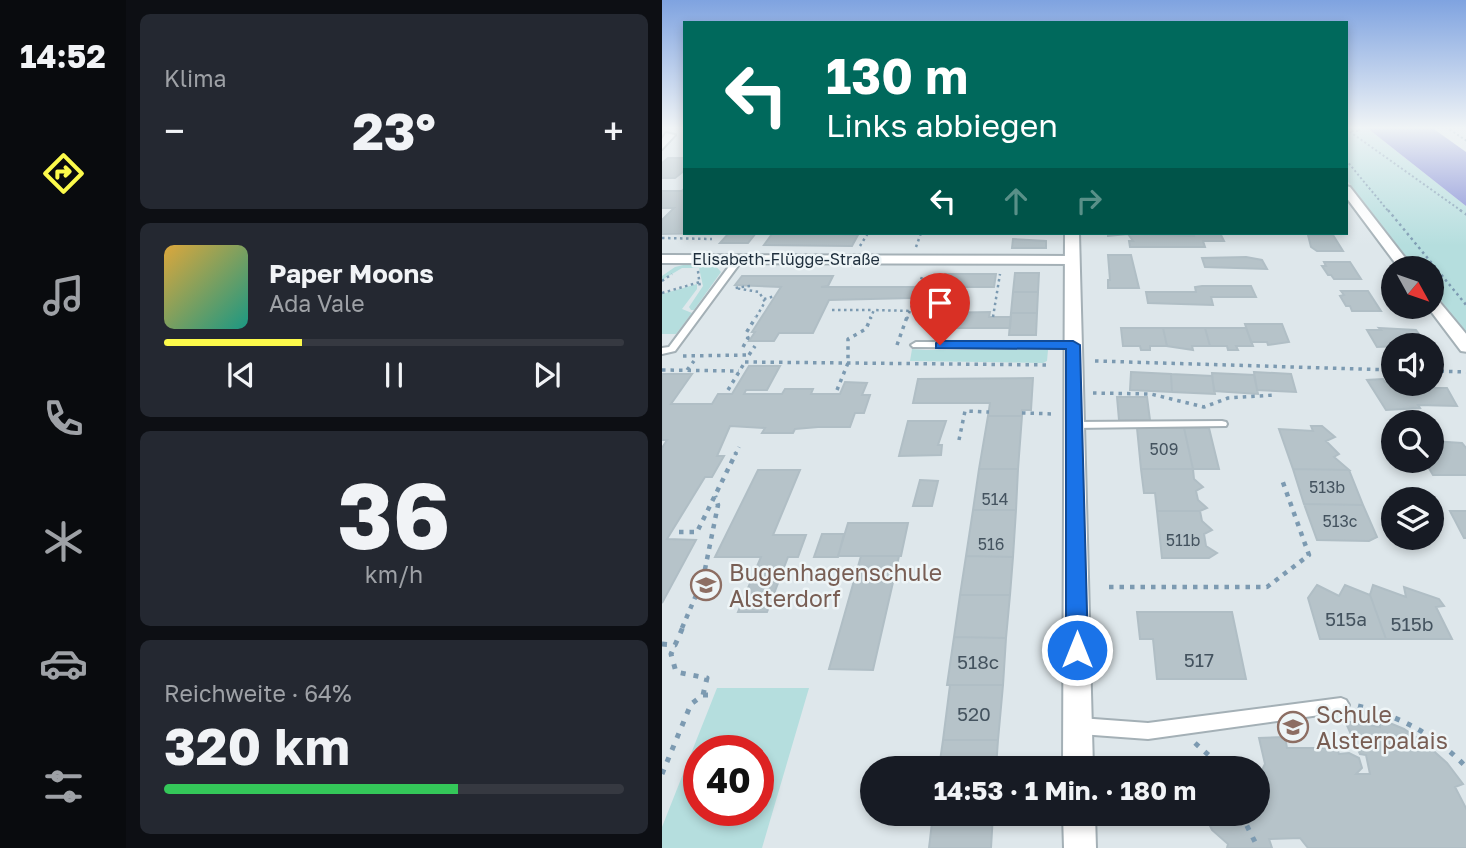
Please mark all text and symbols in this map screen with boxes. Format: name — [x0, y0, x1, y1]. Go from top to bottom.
text: 14:52 — [20, 37, 106, 75]
text: 130 m — [826, 46, 968, 105]
icon: left — [711, 49, 802, 140]
text: Klima — [164, 64, 227, 92]
text: 23° — [352, 99, 436, 161]
text: Links abbiegen — [826, 106, 1058, 144]
text: − — [164, 108, 185, 153]
text: + — [603, 108, 624, 153]
icon: directions — [39, 149, 88, 198]
icon: left — [924, 182, 962, 220]
icon: ahead — [997, 182, 1035, 220]
icon: right — [1070, 182, 1108, 220]
street label: Elisabeth-Flügge-Straße — [692, 249, 880, 269]
north arrow — [1381, 256, 1444, 318]
map controls — [1381, 256, 1444, 550]
text: Paper Moons — [269, 258, 434, 289]
icon: music — [39, 271, 88, 320]
pin — [910, 273, 970, 345]
icon: arrive — [921, 284, 959, 322]
text: Ada Vale — [269, 289, 365, 317]
button: sound — [1381, 333, 1444, 396]
icon: previous — [222, 356, 260, 394]
icon: pause — [375, 356, 413, 394]
icon: next — [528, 356, 566, 394]
icon: phone — [39, 394, 88, 443]
button: search — [1381, 410, 1444, 473]
house number: 509 — [1150, 439, 1178, 459]
text: 36 — [337, 460, 451, 569]
house number: 513b — [1309, 477, 1345, 497]
button: layers — [1381, 487, 1444, 550]
house number: 514 — [982, 489, 1008, 509]
house number: 513c — [1322, 511, 1358, 531]
icon: climate — [39, 517, 88, 566]
house number: 511b — [1166, 530, 1200, 550]
house number: 516 — [978, 534, 1004, 554]
place label: Bugenhagenschule Alsterdorf — [729, 558, 942, 612]
text: km/h — [365, 560, 423, 588]
school or university icon: Bugenhagenschule Alsterdorf — [689, 568, 723, 602]
house number: 515a — [1325, 607, 1367, 630]
house number: 515b — [1391, 612, 1433, 635]
position arrow — [1040, 613, 1114, 687]
icon: car — [39, 639, 88, 688]
house number: 517 — [1184, 648, 1214, 671]
house number: 518c — [957, 650, 999, 673]
text: Reichweite · 64% — [164, 679, 351, 707]
place label: Schule Alsterpalais — [1316, 700, 1448, 754]
house number: 520 — [957, 702, 991, 725]
school or university icon: Schule Alsterpalais — [1276, 710, 1310, 744]
text: 320 km — [164, 714, 350, 776]
speed limit sign: 40 — [683, 735, 774, 826]
icon: filters — [39, 762, 88, 811]
text: 14:53 · 1 Min. · 180 m — [934, 775, 1196, 806]

